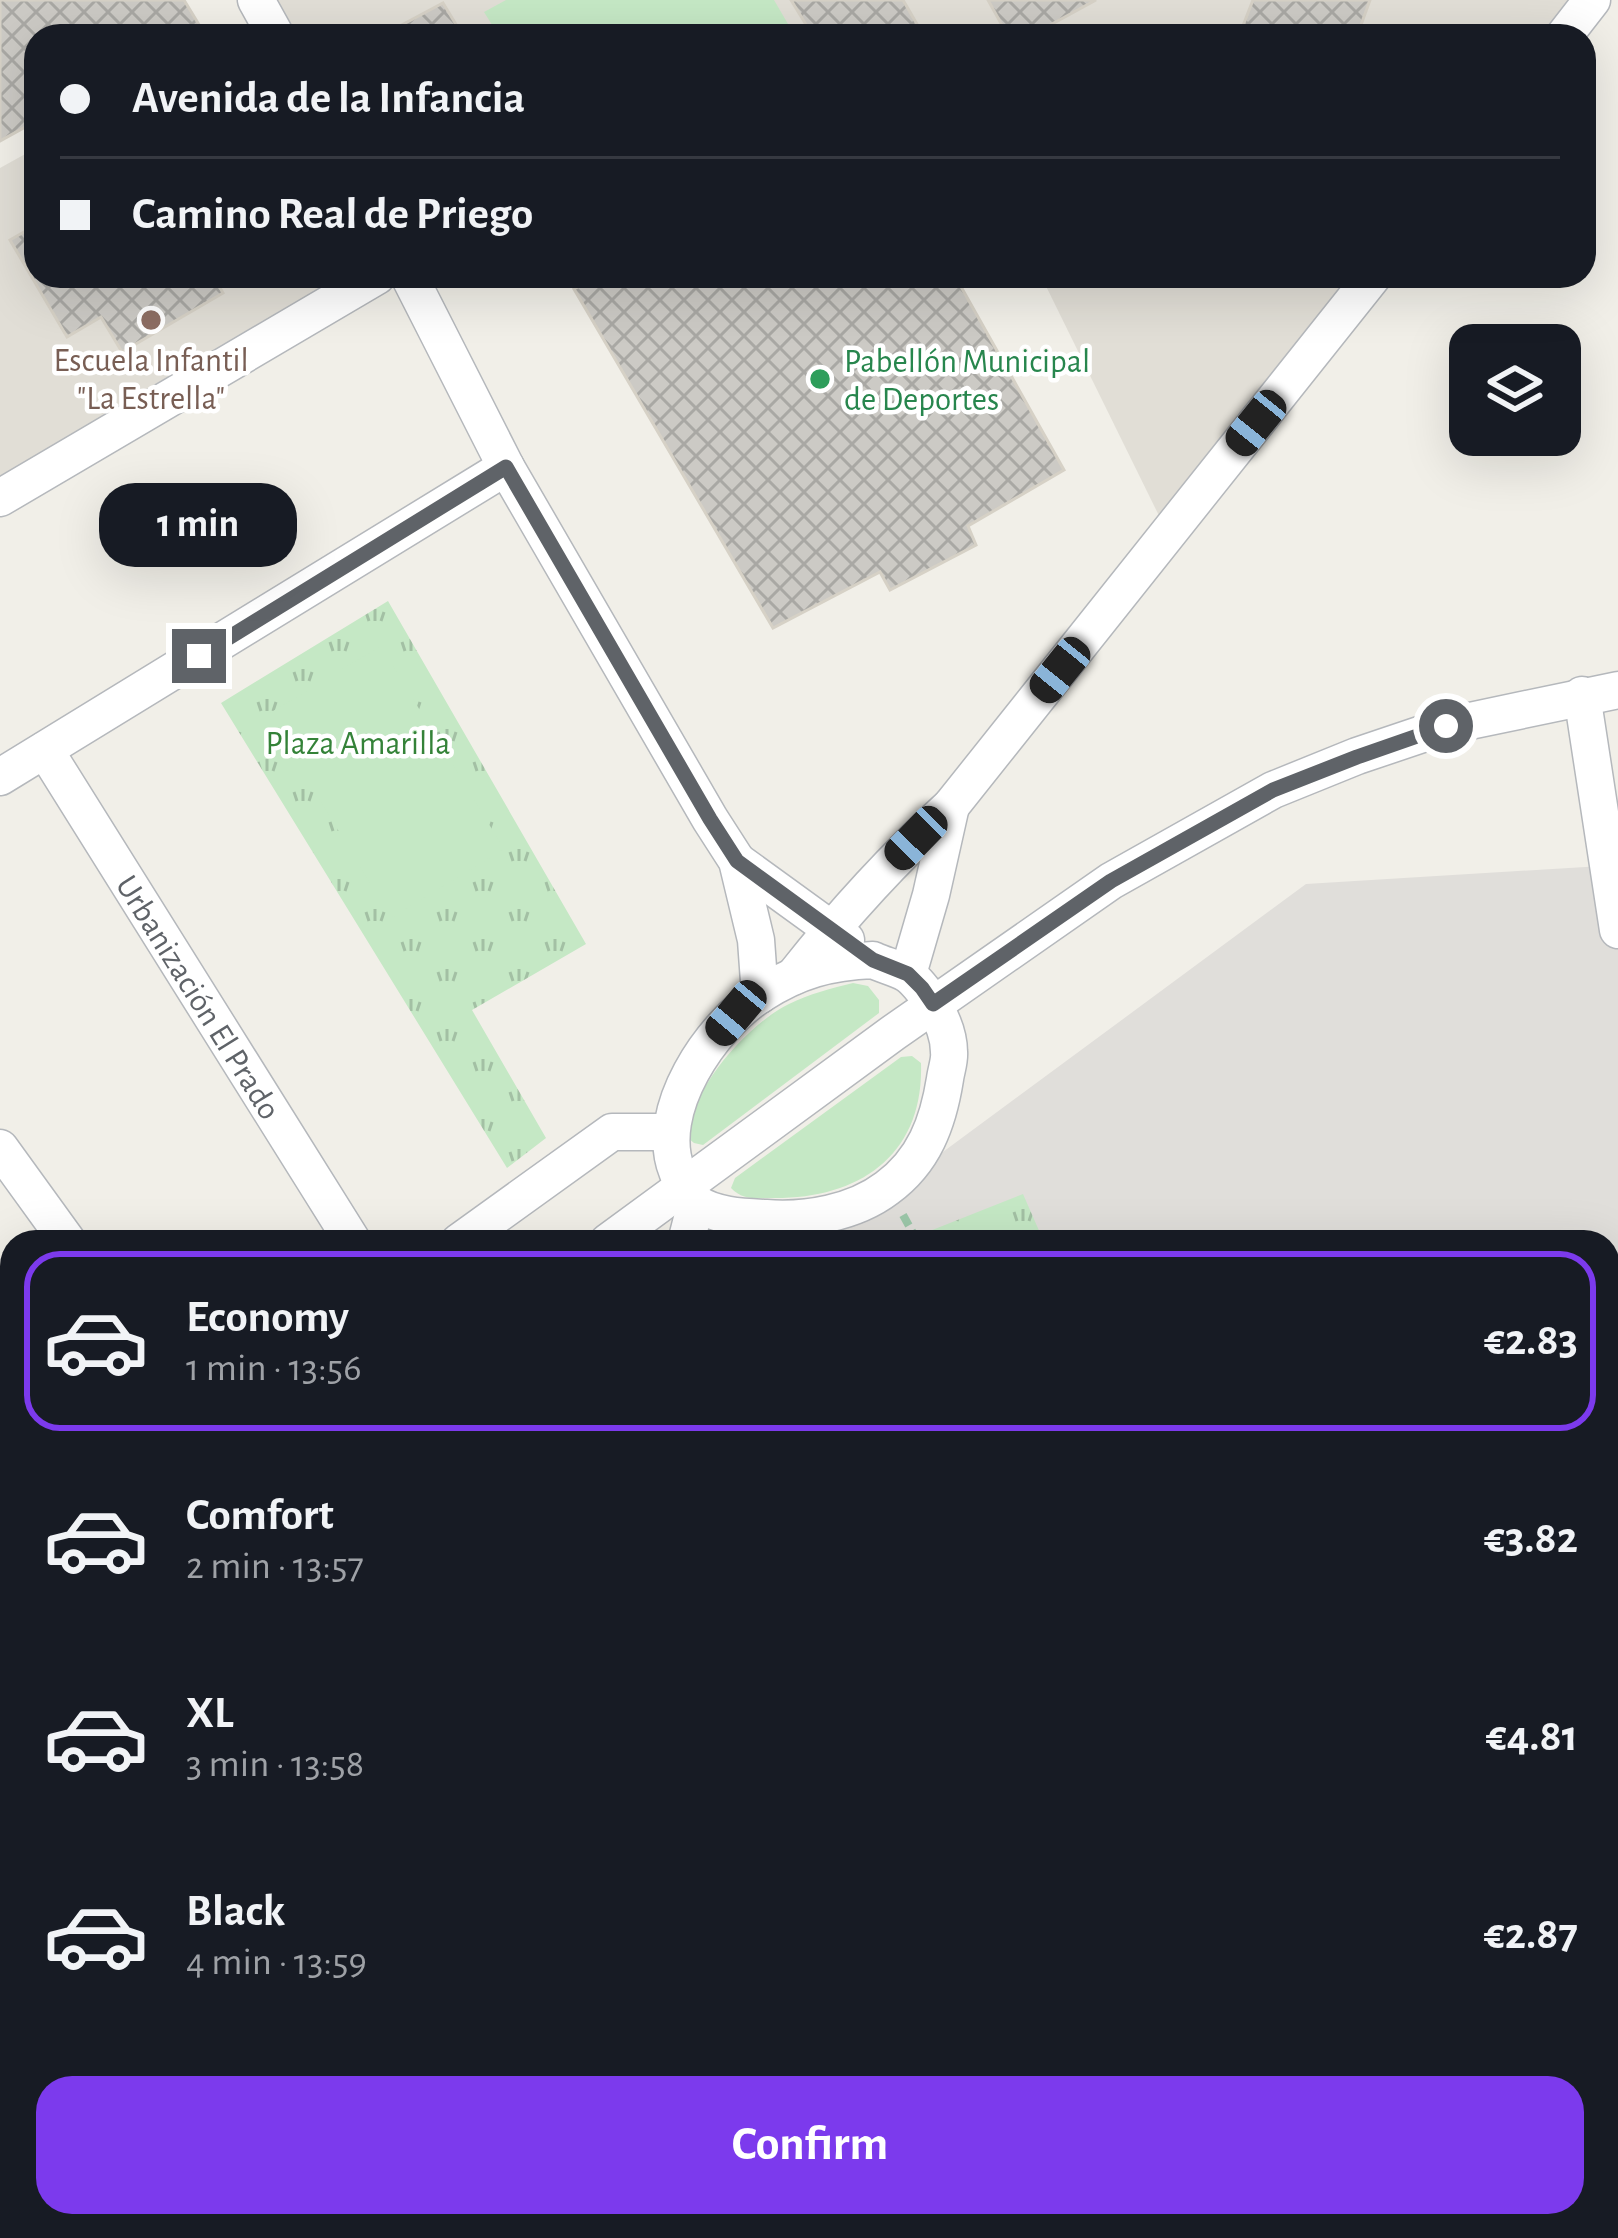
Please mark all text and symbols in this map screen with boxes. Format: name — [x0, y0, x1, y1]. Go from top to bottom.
text: Avenida de la Infancia — [132, 76, 525, 121]
text: Camino Real de Priego — [132, 192, 533, 237]
marker: Escuela Infantil "La Estrella" — [138, 307, 164, 333]
map controls — [1449, 324, 1581, 456]
button: layers — [1449, 324, 1581, 456]
place label: Escuela Infantil "La Estrella" — [53, 345, 249, 416]
place label: Pabellón Municipal de Deportes — [844, 346, 1090, 417]
marker: Pabellón Municipal de Deportes — [807, 366, 833, 392]
car — [1219, 384, 1293, 462]
callout: 1 min — [100, 482, 298, 566]
text: 1 min — [157, 505, 239, 544]
route end — [172, 629, 226, 683]
car — [1023, 631, 1097, 709]
route start — [1419, 699, 1473, 753]
park label: Plaza Amarilla — [265, 728, 451, 761]
car — [878, 800, 954, 876]
street label: Urbanización El Prado — [109, 870, 286, 1126]
car — [699, 974, 773, 1052]
icon: car — [42, 1287, 150, 1395]
text: Economy — [186, 1295, 349, 1340]
text: €2.83 — [1484, 1318, 1578, 1363]
text: 1 min · 13:56 — [186, 1349, 361, 1388]
icon: car — [42, 1485, 150, 1593]
text: Comfort — [186, 1493, 334, 1538]
text: €3.82 — [1484, 1516, 1578, 1561]
text: 2 min · 13:57 — [186, 1547, 364, 1586]
icon: car — [42, 1683, 150, 1791]
text: XL — [186, 1691, 234, 1736]
text: €4.81 — [1486, 1714, 1578, 1759]
text: 3 min · 13:58 — [186, 1745, 364, 1784]
icon: car — [42, 1881, 150, 1989]
text: Black — [186, 1889, 285, 1934]
text: €2.87 — [1484, 1912, 1578, 1957]
text: 4 min · 13:59 — [186, 1943, 367, 1982]
button: Confirm — [36, 2076, 1584, 2214]

